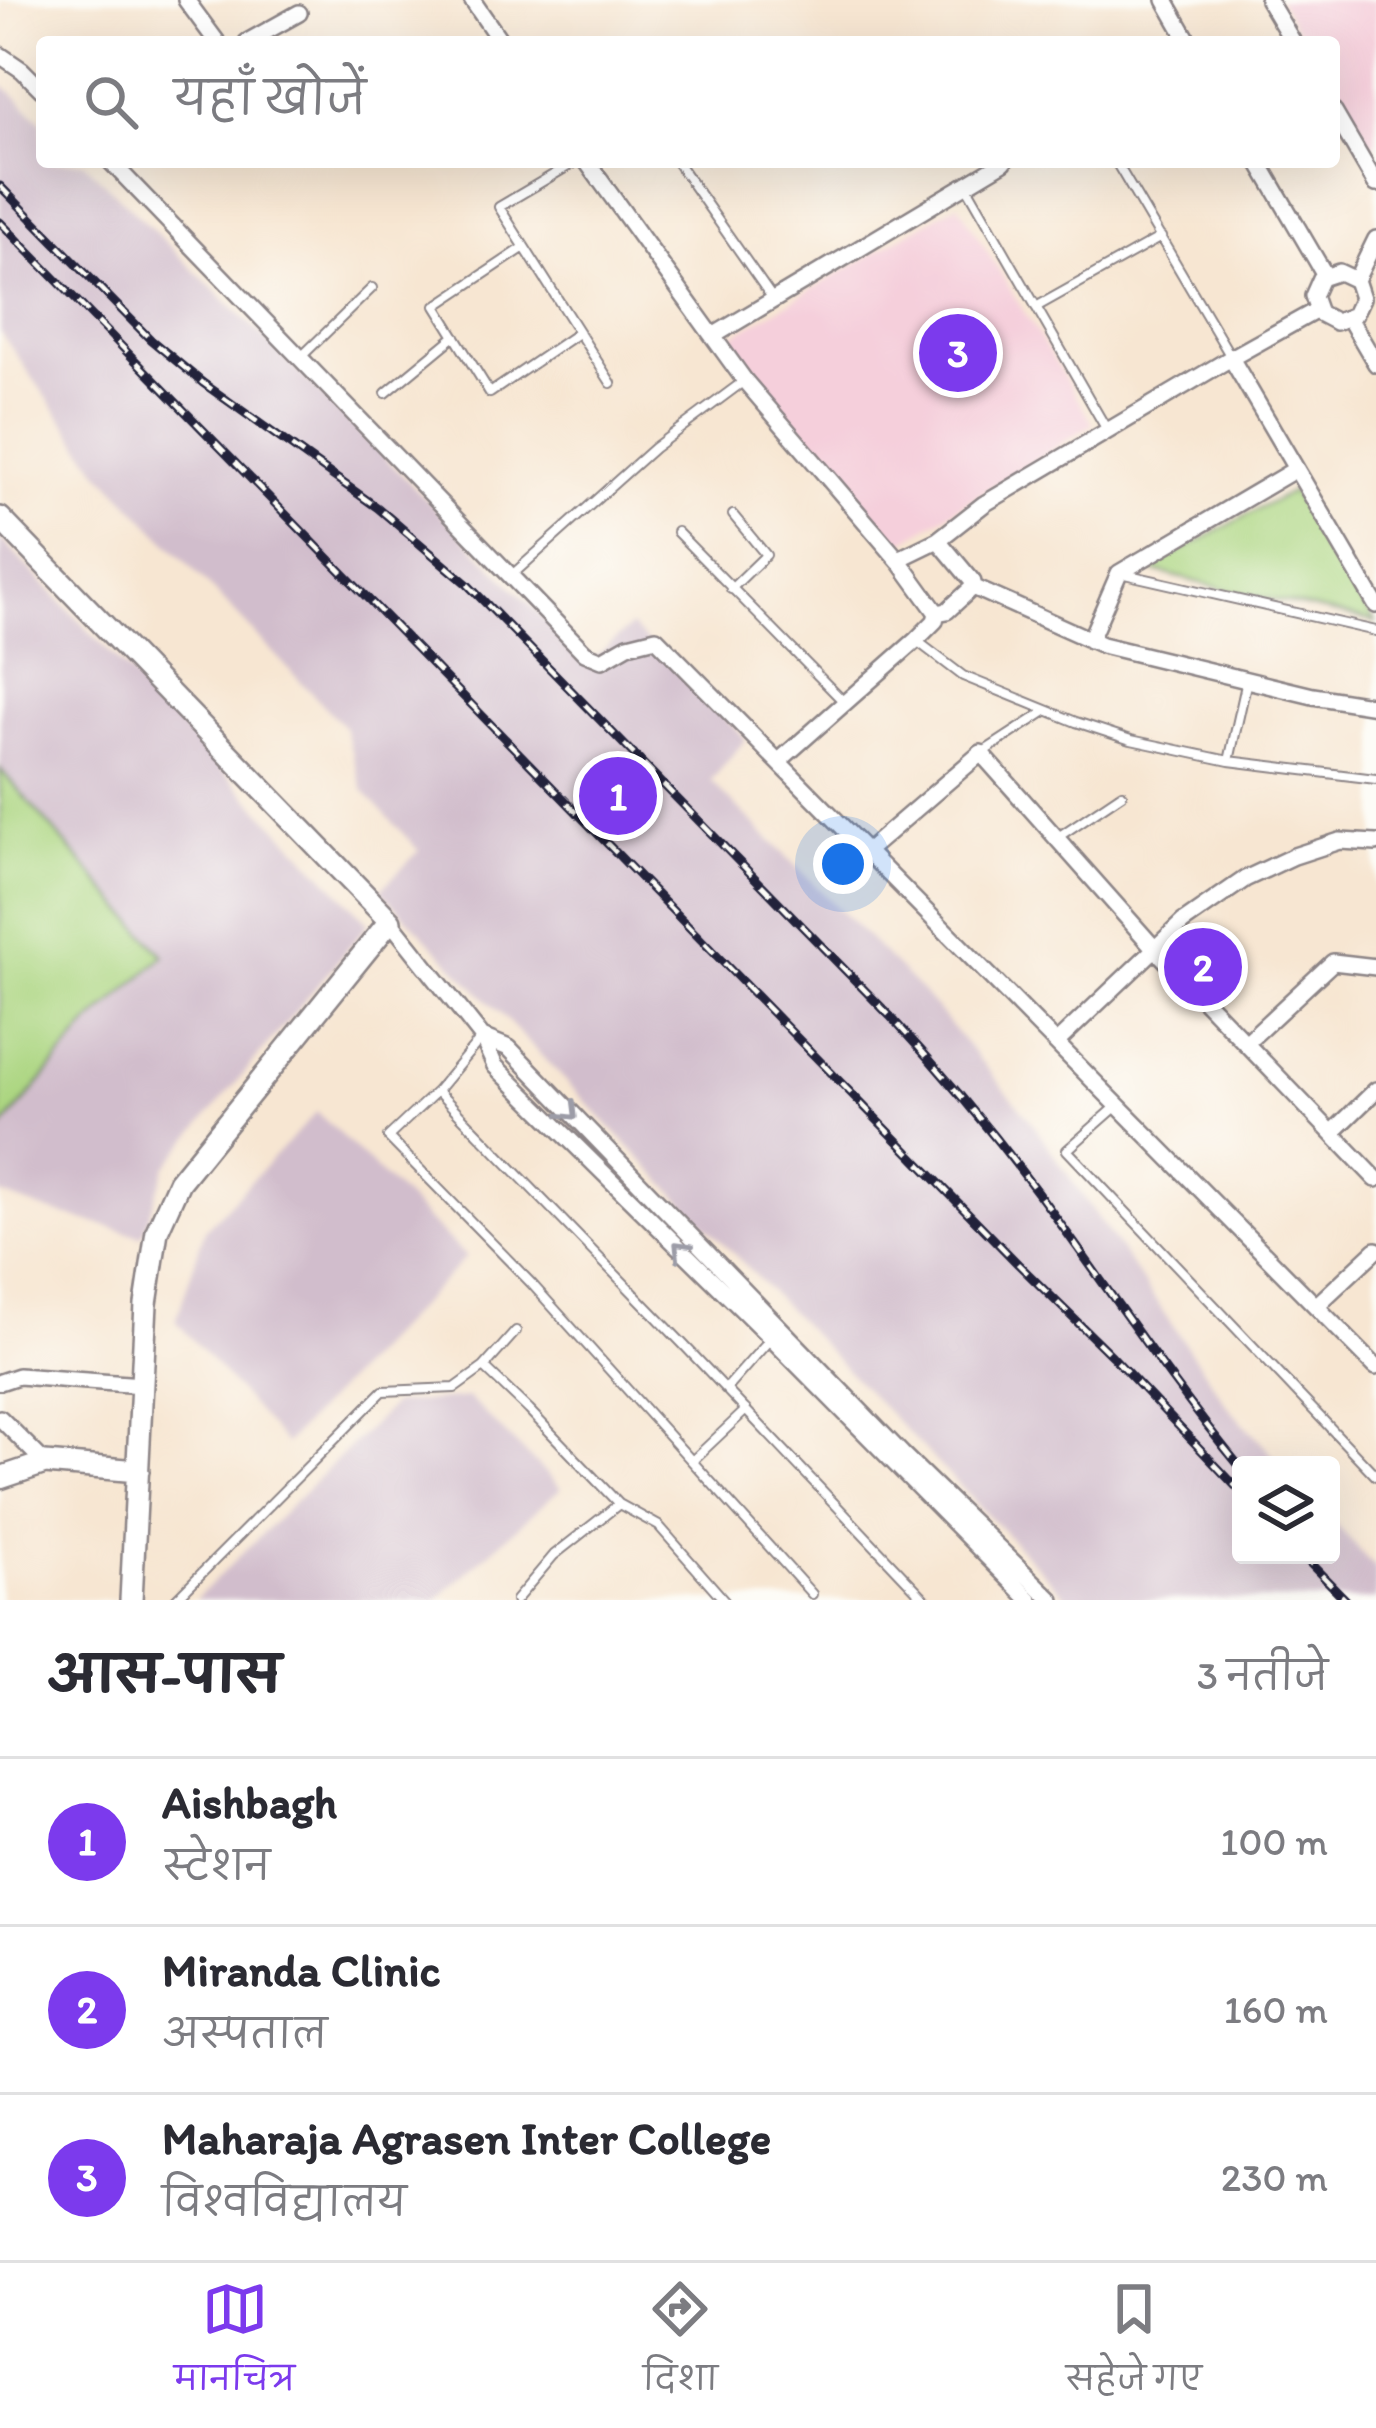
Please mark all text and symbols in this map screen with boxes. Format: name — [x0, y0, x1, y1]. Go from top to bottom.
search box — [36, 36, 1340, 168]
icon: search — [78, 69, 144, 135]
text: यहाँ खोजें — [174, 71, 366, 125]
pin: 3 — [919, 308, 997, 398]
pin: 1 — [579, 751, 657, 841]
your location — [813, 834, 873, 894]
pin: 2 — [1164, 922, 1242, 1012]
one-way arrow — [555, 1098, 577, 1120]
one-way arrow — [673, 1241, 695, 1263]
map controls — [1232, 1456, 1340, 1564]
button: layers — [1232, 1456, 1340, 1564]
text: आस-पास — [48, 1644, 281, 1705]
text: 3 नतीजे — [1197, 1652, 1328, 1699]
text: Aishbagh — [162, 1775, 337, 1829]
text: 1 — [78, 1818, 96, 1865]
text: 100 m — [1220, 1818, 1328, 1865]
text: स्टेशन — [162, 1842, 270, 1889]
text: Miranda Clinic — [162, 1943, 441, 1997]
text: 2 — [77, 1986, 97, 2033]
text: 160 m — [1224, 1986, 1328, 2033]
text: अस्पताल — [162, 2010, 328, 2057]
text: Maharaja Agrasen Inter College — [162, 2111, 771, 2165]
text: 3 — [76, 2154, 98, 2201]
text: 230 m — [1221, 2154, 1328, 2201]
text: विश्वविद्यालय — [162, 2178, 407, 2225]
tab: मानचित्र — [174, 2276, 295, 2415]
tab: दिशा — [643, 2276, 718, 2415]
tab: सहेजे गए — [1066, 2276, 1202, 2415]

